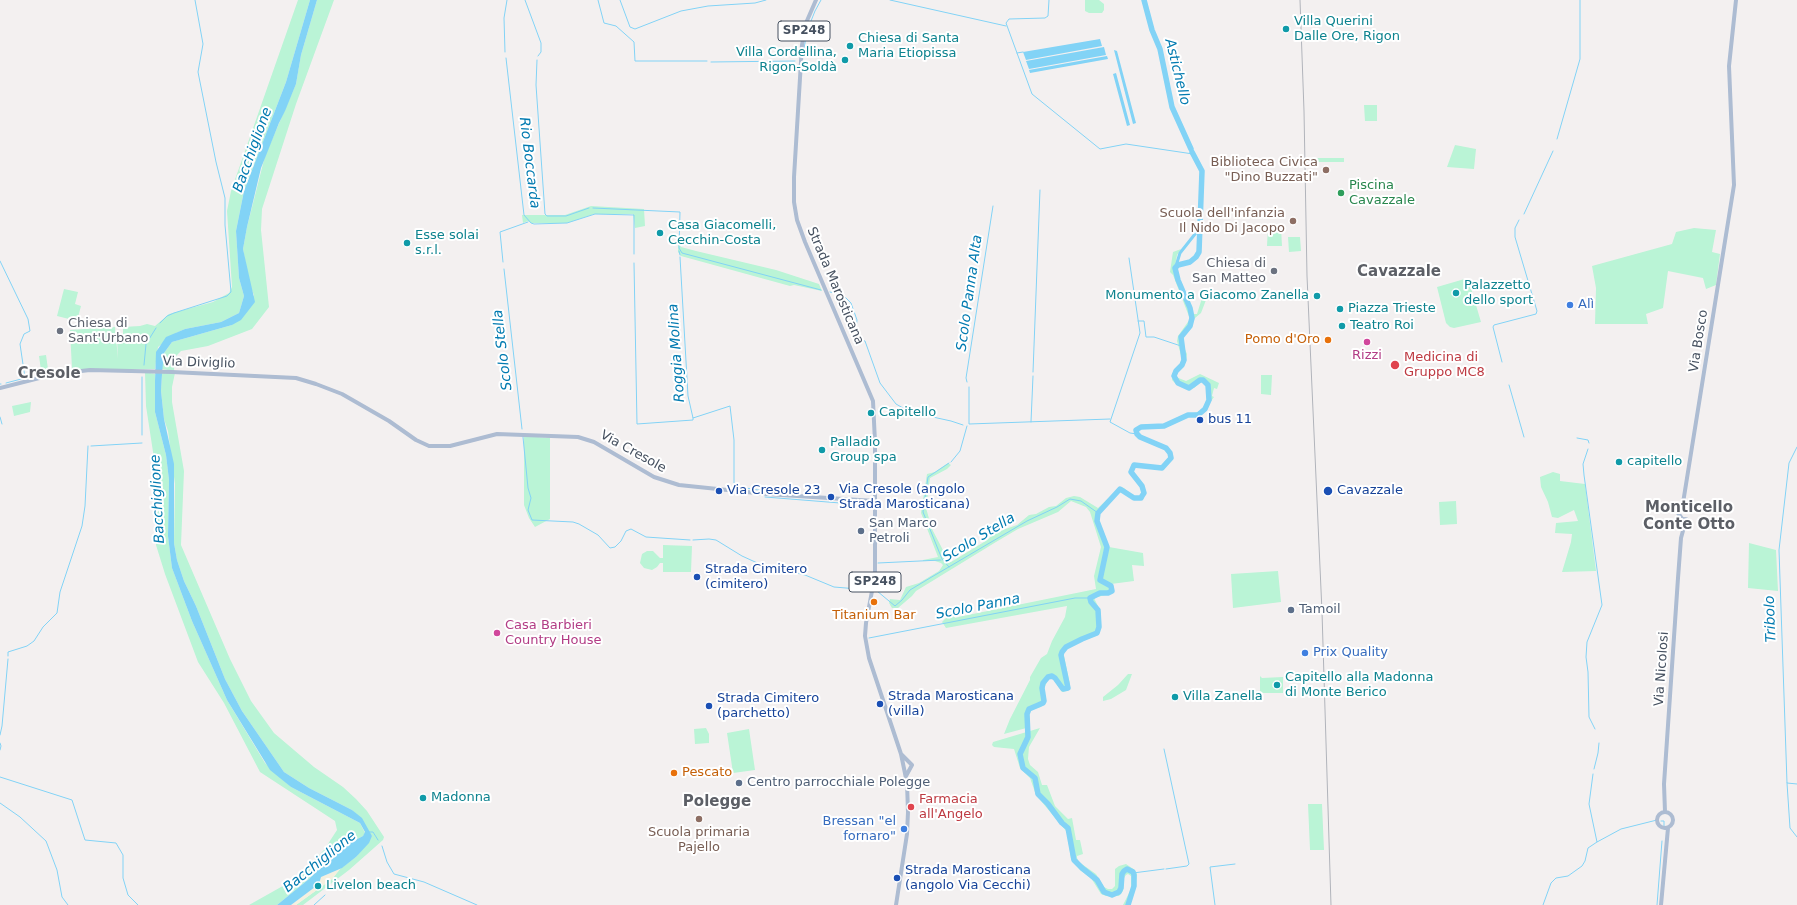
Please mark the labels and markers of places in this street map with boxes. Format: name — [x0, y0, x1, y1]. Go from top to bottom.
place label: Villa Querini Dalle Ore, Rigon — [1294, 14, 1400, 45]
marker: Villa Querini Dalle Ore, Rigon — [1281, 24, 1291, 34]
place label: Chiesa di Santa Maria Etiopissa — [858, 31, 959, 62]
marker: Chiesa di Santa Maria Etiopissa — [845, 41, 855, 51]
place label: Villa Cordellina, Rigon-Soldà — [736, 45, 837, 76]
marker: Villa Cordellina, Rigon-Soldà — [840, 55, 850, 65]
place label: Biblioteca Civica "Dino Buzzati" — [1211, 155, 1318, 186]
marker: Biblioteca Civica "Dino Buzzati" — [1321, 165, 1331, 175]
place label: Piscina Cavazzale — [1349, 178, 1415, 209]
marker: Piscina Cavazzale — [1336, 188, 1346, 198]
place label: Scuola dell'infanzia Il Nido Di Jacopo — [1160, 206, 1285, 237]
marker: Scuola dell'infanzia Il Nido Di Jacopo — [1288, 216, 1298, 226]
place label: Casa Giacomelli, Cecchin-Costa — [668, 218, 776, 249]
place label: Esse solai s.r.l. — [415, 228, 479, 259]
marker: Casa Giacomelli, Cecchin-Costa — [655, 228, 665, 238]
marker: Esse solai s.r.l. — [402, 238, 412, 248]
place label: Chiesa di San Matteo — [1192, 256, 1266, 287]
marker: Chiesa di San Matteo — [1269, 266, 1279, 276]
place label: Palazzetto dello sport — [1464, 278, 1533, 309]
place label: Monumento a Giacomo Zanella — [1105, 288, 1309, 304]
marker: Palazzetto dello sport — [1451, 288, 1461, 298]
marker: Monumento a Giacomo Zanella — [1312, 291, 1322, 301]
place label: Alì — [1578, 297, 1594, 313]
marker: Alì — [1565, 300, 1575, 310]
place label: Piazza Trieste — [1348, 301, 1436, 317]
marker: Piazza Trieste — [1335, 304, 1345, 314]
place label: Chiesa di Sant'Urbano — [68, 316, 148, 347]
place label: Teatro Roi — [1350, 318, 1414, 334]
marker: Teatro Roi — [1337, 321, 1347, 331]
marker: Chiesa di Sant'Urbano — [55, 326, 65, 336]
place label: Pomo d'Oro — [1245, 332, 1320, 348]
marker: Pomo d'Oro — [1323, 335, 1333, 345]
marker: Rizzi — [1362, 337, 1372, 347]
place label: Rizzi — [1352, 348, 1382, 364]
place label: Medicina di Gruppo MC8 — [1404, 350, 1485, 381]
marker: Medicina di Gruppo MC8 — [1389, 359, 1401, 371]
place label: Capitello — [879, 405, 936, 421]
marker: Capitello — [866, 408, 876, 418]
place label: bus 11 — [1208, 412, 1252, 428]
marker: bus 11 — [1195, 415, 1205, 425]
place label: Palladio Group spa — [830, 435, 897, 466]
marker: Palladio Group spa — [817, 445, 827, 455]
place label: capitello — [1627, 454, 1682, 470]
marker: capitello — [1614, 457, 1624, 467]
place label: Via Cresole (angolo Strada Marosticana) — [839, 482, 970, 513]
place label: Via Cresole 23 — [727, 483, 820, 499]
place label: Cavazzale — [1337, 483, 1403, 499]
marker: Cavazzale — [1322, 485, 1334, 497]
marker: Via Cresole 23 — [714, 486, 724, 496]
marker: Via Cresole (angolo Strada Marosticana) — [826, 492, 836, 502]
place label: San Marco Petroli — [869, 516, 937, 547]
marker: San Marco Petroli — [856, 526, 866, 536]
place label: Strada Cimitero (cimitero) — [705, 562, 807, 593]
marker: Strada Cimitero (cimitero) — [692, 572, 702, 582]
marker: Titanium Bar — [869, 597, 879, 607]
place label: Tamoil — [1299, 602, 1341, 618]
marker: Tamoil — [1286, 605, 1296, 615]
place label: Titanium Bar — [832, 608, 916, 624]
place label: Casa Barbieri Country House — [505, 618, 602, 649]
marker: Casa Barbieri Country House — [492, 628, 502, 638]
place label: Prix Quality — [1313, 645, 1388, 661]
marker: Prix Quality — [1300, 648, 1310, 658]
place label: Capitello alla Madonna di Monte Berico — [1285, 670, 1433, 701]
marker: Capitello alla Madonna di Monte Berico — [1272, 680, 1282, 690]
place label: Strada Marosticana (villa) — [888, 689, 1014, 720]
place label: Villa Zanella — [1183, 689, 1263, 705]
place label: Strada Cimitero (parchetto) — [717, 691, 819, 722]
marker: Villa Zanella — [1170, 692, 1180, 702]
marker: Strada Marosticana (villa) — [875, 699, 885, 709]
marker: Strada Cimitero (parchetto) — [704, 701, 714, 711]
place label: Pescato — [682, 765, 732, 781]
marker: Pescato — [669, 768, 679, 778]
place label: Centro parrocchiale Polegge — [747, 775, 930, 791]
marker: Centro parrocchiale Polegge — [734, 778, 744, 788]
place label: Madonna — [431, 790, 491, 806]
place label: Farmacia all'Angelo — [919, 792, 983, 823]
marker: Madonna — [418, 793, 428, 803]
marker: Farmacia all'Angelo — [906, 802, 916, 812]
marker: Scuola primaria Pajello — [694, 814, 704, 824]
place label: Bressan "el fornaro" — [823, 814, 896, 845]
marker: Bressan "el fornaro" — [899, 824, 909, 834]
place label: Scuola primaria Pajello — [648, 825, 750, 856]
place label: Strada Marosticana (angolo Via Cecchi) — [905, 863, 1031, 894]
marker: Strada Marosticana (angolo Via Cecchi) — [892, 873, 902, 883]
place label: Livelon beach — [326, 878, 416, 894]
marker: Livelon beach — [313, 881, 323, 891]

